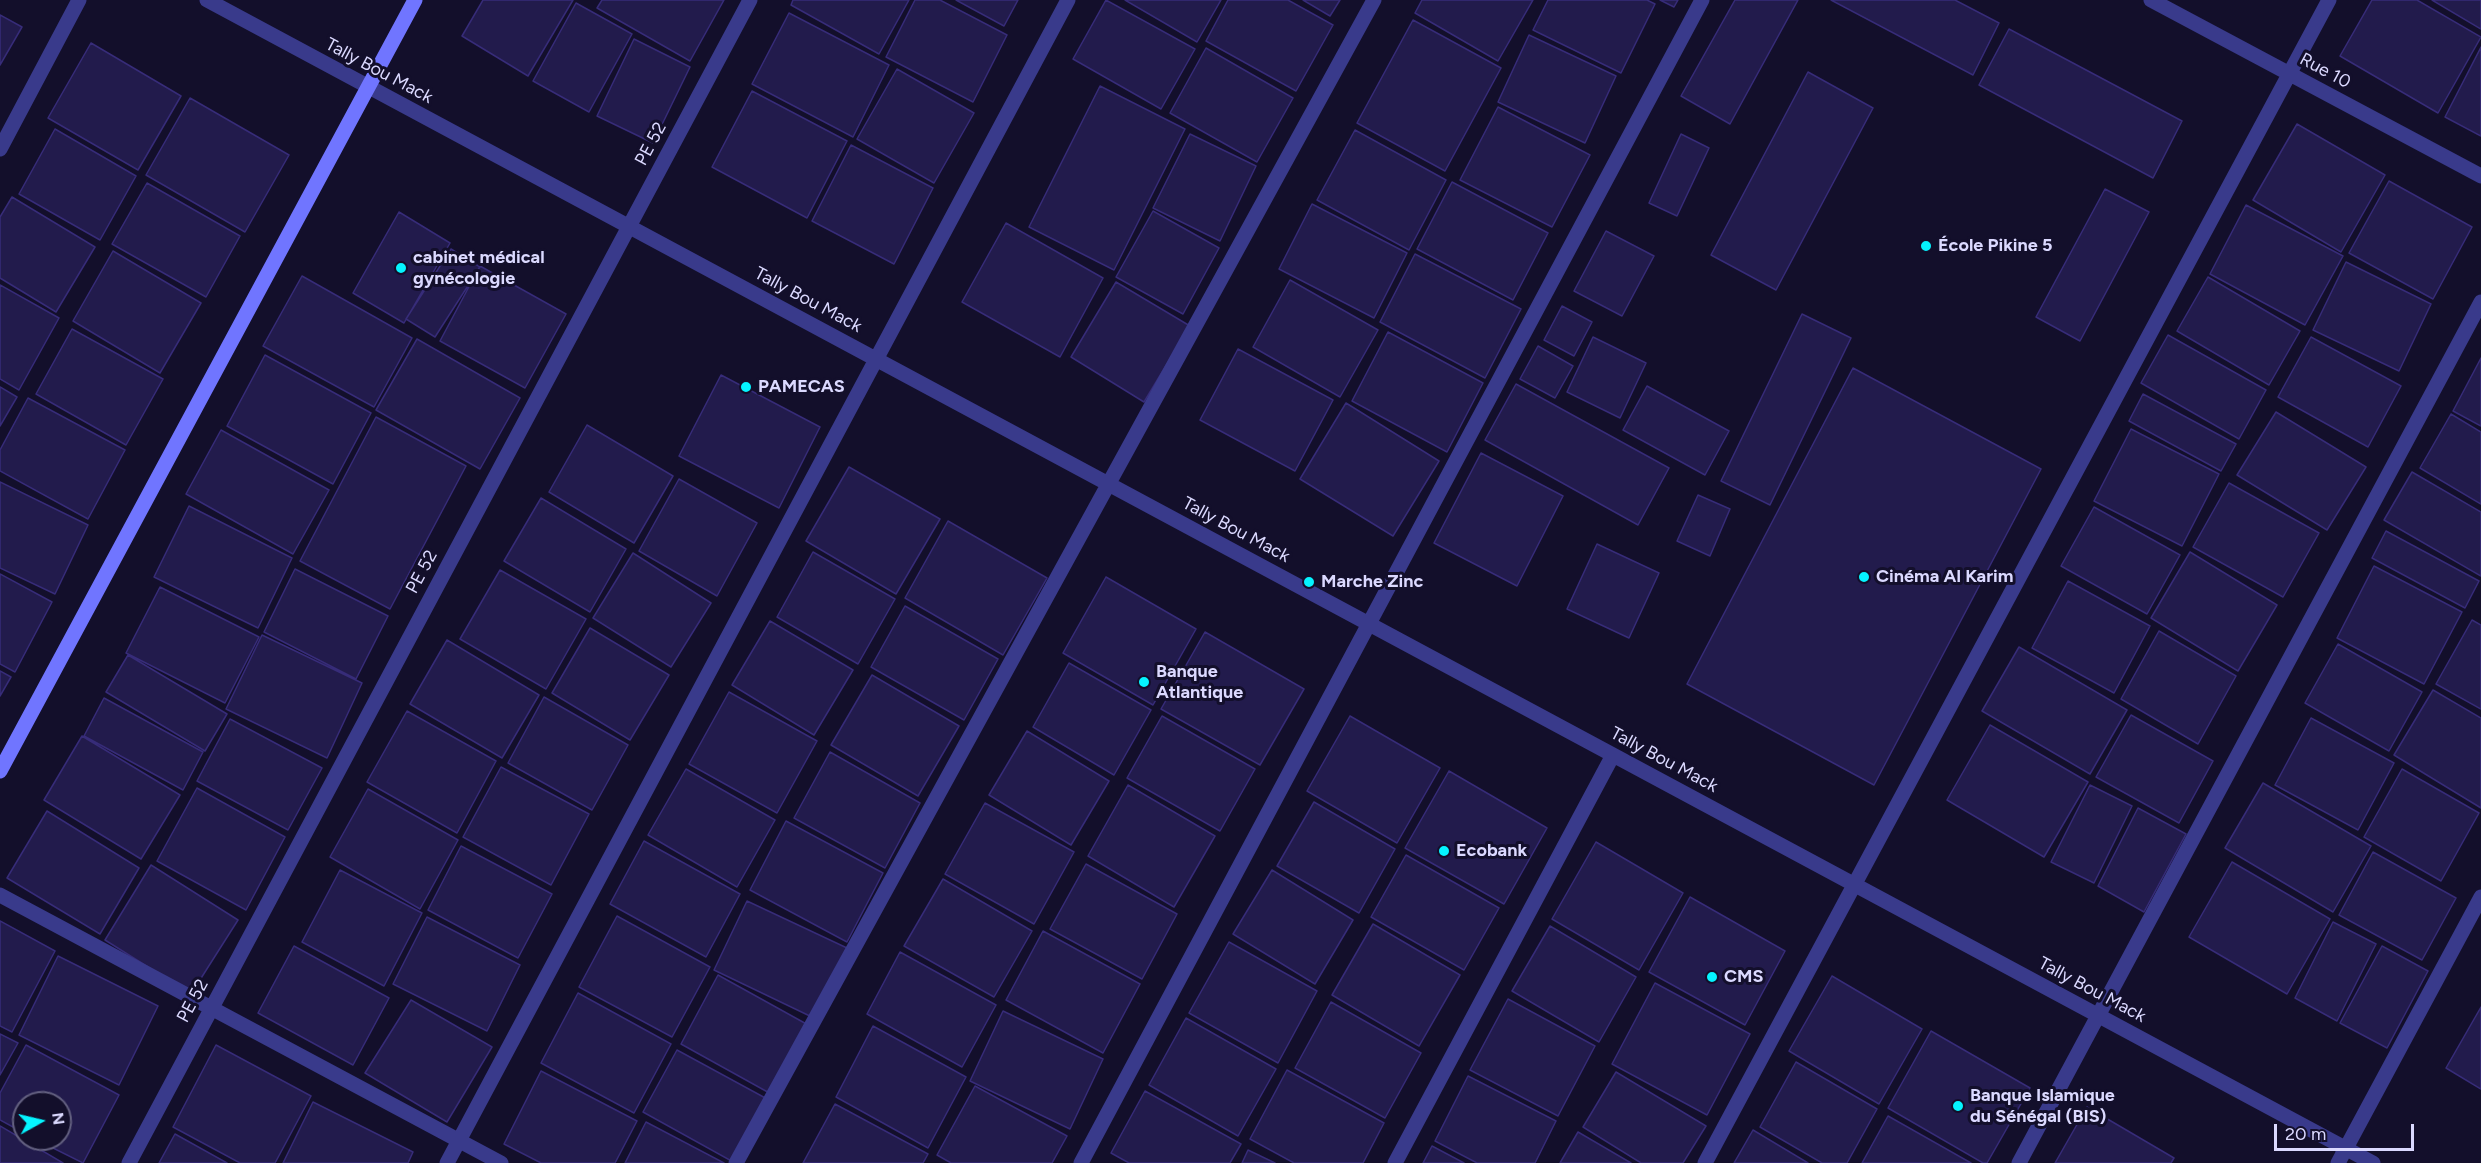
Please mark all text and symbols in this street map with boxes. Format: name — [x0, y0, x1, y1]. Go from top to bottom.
street label: Tally Bou Mack — [322, 34, 436, 108]
street label: Rue 10 — [2296, 49, 2354, 93]
street label: PE 52 — [631, 119, 671, 169]
place label: École Pikine 5 — [1938, 235, 2052, 257]
marker: École Pikine 5 — [1919, 239, 1933, 253]
place label: cabinet médical gynécologie — [413, 247, 545, 290]
marker: cabinet médical gynécologie — [394, 261, 408, 275]
street label: Tally Bou Mack — [751, 263, 865, 337]
place label: PAMECAS — [758, 376, 845, 398]
marker: PAMECAS — [739, 380, 753, 394]
street label: Tally Bou Mack — [1179, 493, 1293, 567]
street label: PE 52 — [402, 547, 442, 597]
place label: Cinéma Al Karim — [1876, 566, 2013, 588]
marker: Cinéma Al Karim — [1857, 570, 1871, 584]
place label: Marche Zinc — [1321, 571, 1423, 593]
marker: Marche Zinc — [1302, 575, 1316, 589]
place label: Banque Atlantique — [1156, 661, 1243, 704]
marker: Banque Atlantique — [1137, 675, 1151, 689]
street label: Tally Bou Mack — [1607, 723, 1721, 797]
place label: Ecobank — [1456, 840, 1527, 862]
marker: Ecobank — [1437, 844, 1451, 858]
street label: Tally Bou Mack — [2035, 953, 2149, 1027]
place label: CMS — [1724, 966, 1763, 988]
marker: CMS — [1705, 970, 1719, 984]
street label: PE 52 — [173, 976, 213, 1026]
place label: Banque Islamique du Sénégal (BIS) — [1970, 1085, 2115, 1128]
north arrow — [12, 1091, 72, 1151]
marker: Banque Islamique du Sénégal (BIS) — [1951, 1099, 1965, 1113]
text: N — [48, 1111, 69, 1126]
scale bar — [2277, 1112, 2416, 1150]
text: 20 m — [2285, 1123, 2326, 1145]

